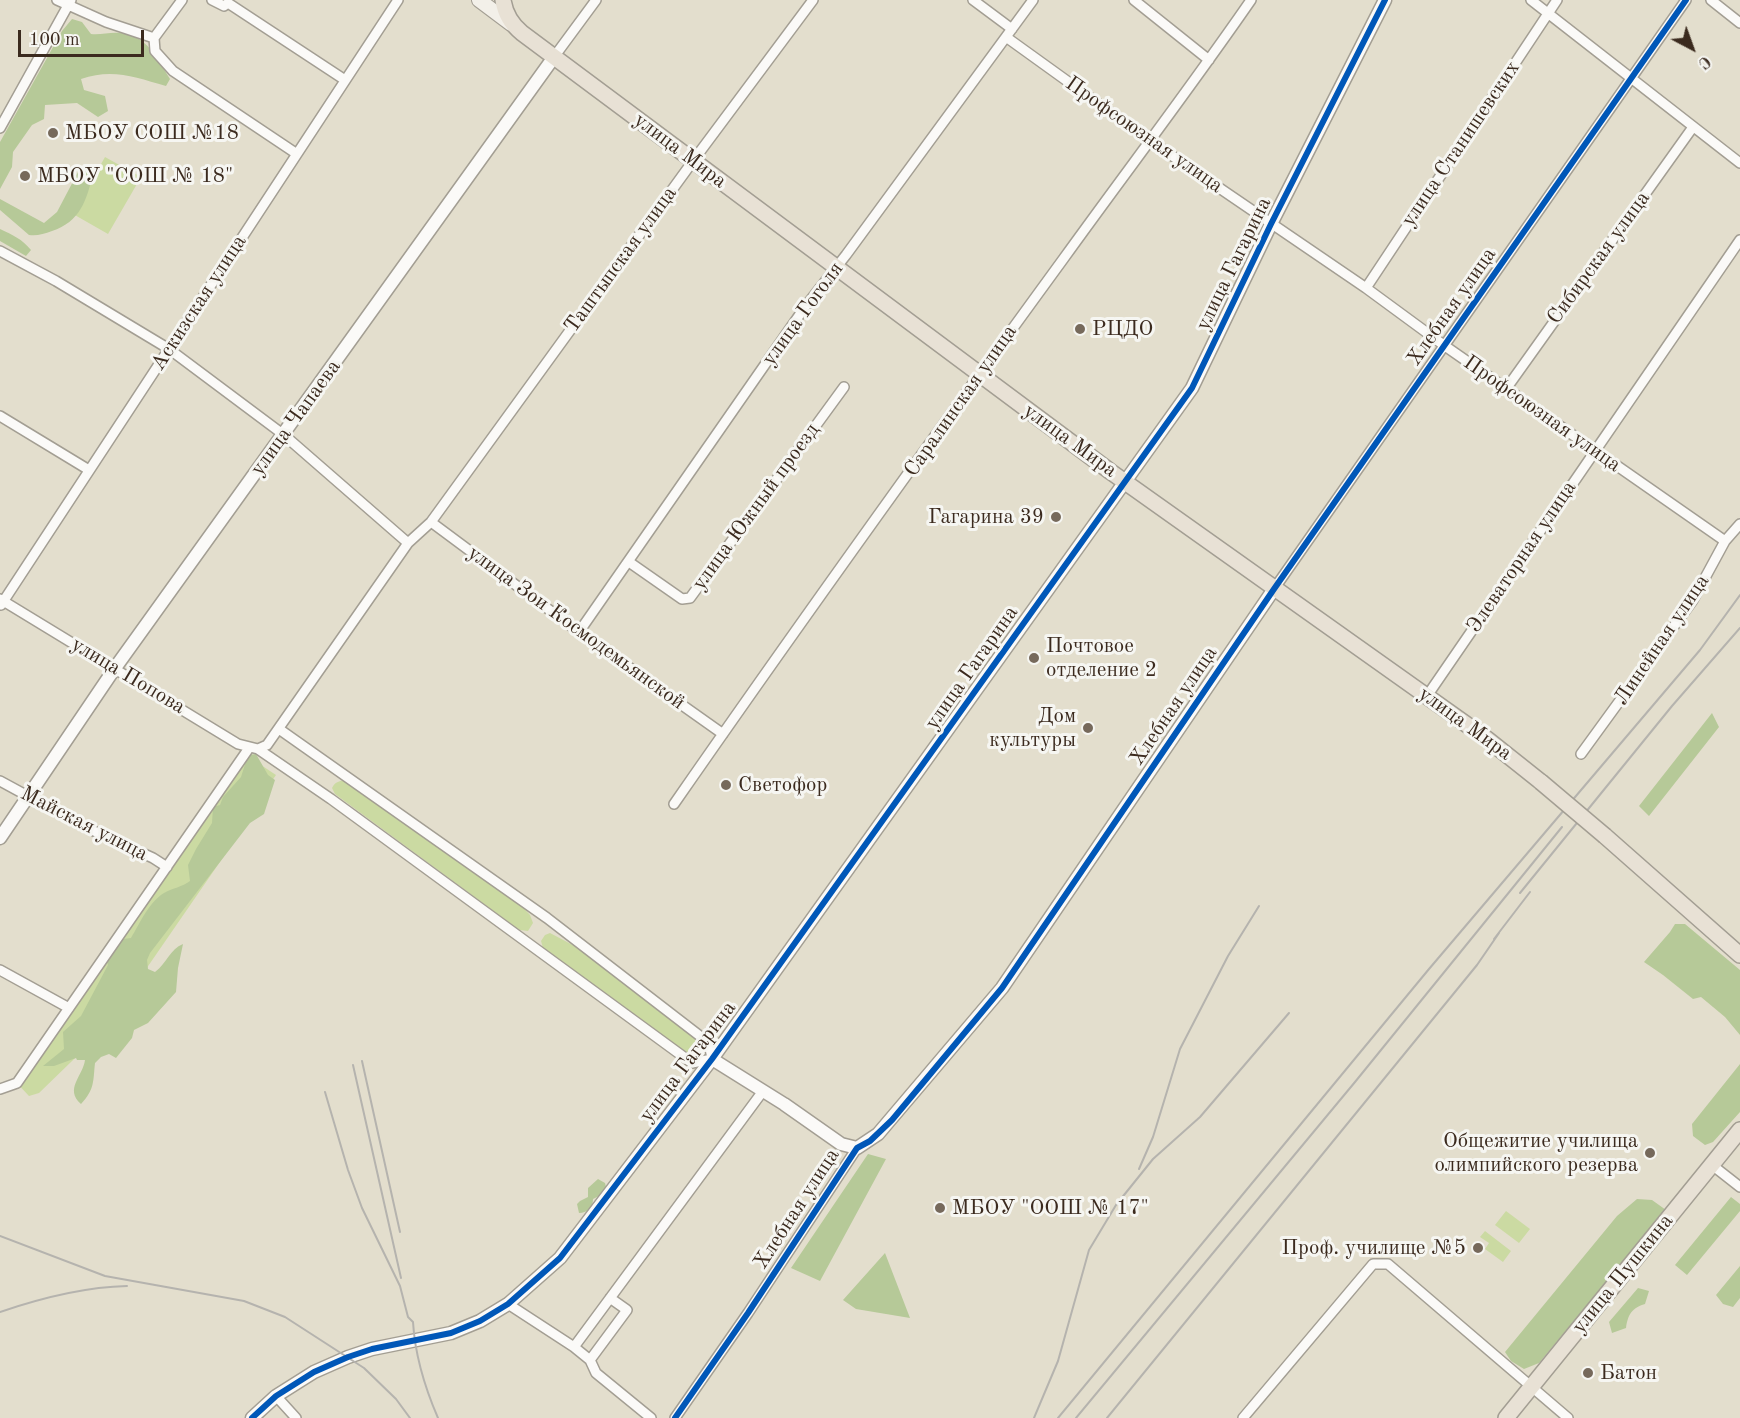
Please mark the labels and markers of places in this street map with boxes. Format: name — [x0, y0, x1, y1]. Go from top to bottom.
place label: МБОУ СОШ №18 — [65, 120, 239, 146]
marker: МБОУ СОШ №18 — [46, 126, 60, 140]
place label: МБОУ "СОШ № 18" — [37, 163, 233, 189]
marker: МБОУ "СОШ № 18" — [18, 169, 32, 183]
place label: РЦДО — [1092, 316, 1153, 342]
marker: РЦДО — [1073, 322, 1087, 336]
place label: Гагарина 39 — [928, 504, 1044, 530]
marker: Гагарина 39 — [1049, 510, 1063, 524]
place label: Почтовое отделение 2 — [1046, 633, 1157, 683]
marker: Почтовое отделение 2 — [1027, 651, 1041, 665]
place label: Дом культуры — [989, 703, 1076, 753]
marker: Дом культуры — [1081, 721, 1095, 735]
place label: Светофор — [738, 772, 827, 798]
marker: Светофор — [719, 778, 733, 792]
place label: Общежитие училища олимпийского резерва — [1434, 1128, 1638, 1178]
marker: Общежитие училища олимпийского резерва — [1643, 1146, 1657, 1160]
place label: МБОУ "ООШ № 17" — [952, 1195, 1149, 1221]
marker: МБОУ "ООШ № 17" — [933, 1201, 947, 1215]
place label: Проф. училище №5 — [1282, 1235, 1466, 1261]
marker: Проф. училище №5 — [1471, 1241, 1485, 1255]
place label: Батон — [1600, 1360, 1657, 1386]
marker: Батон — [1581, 1366, 1595, 1380]

